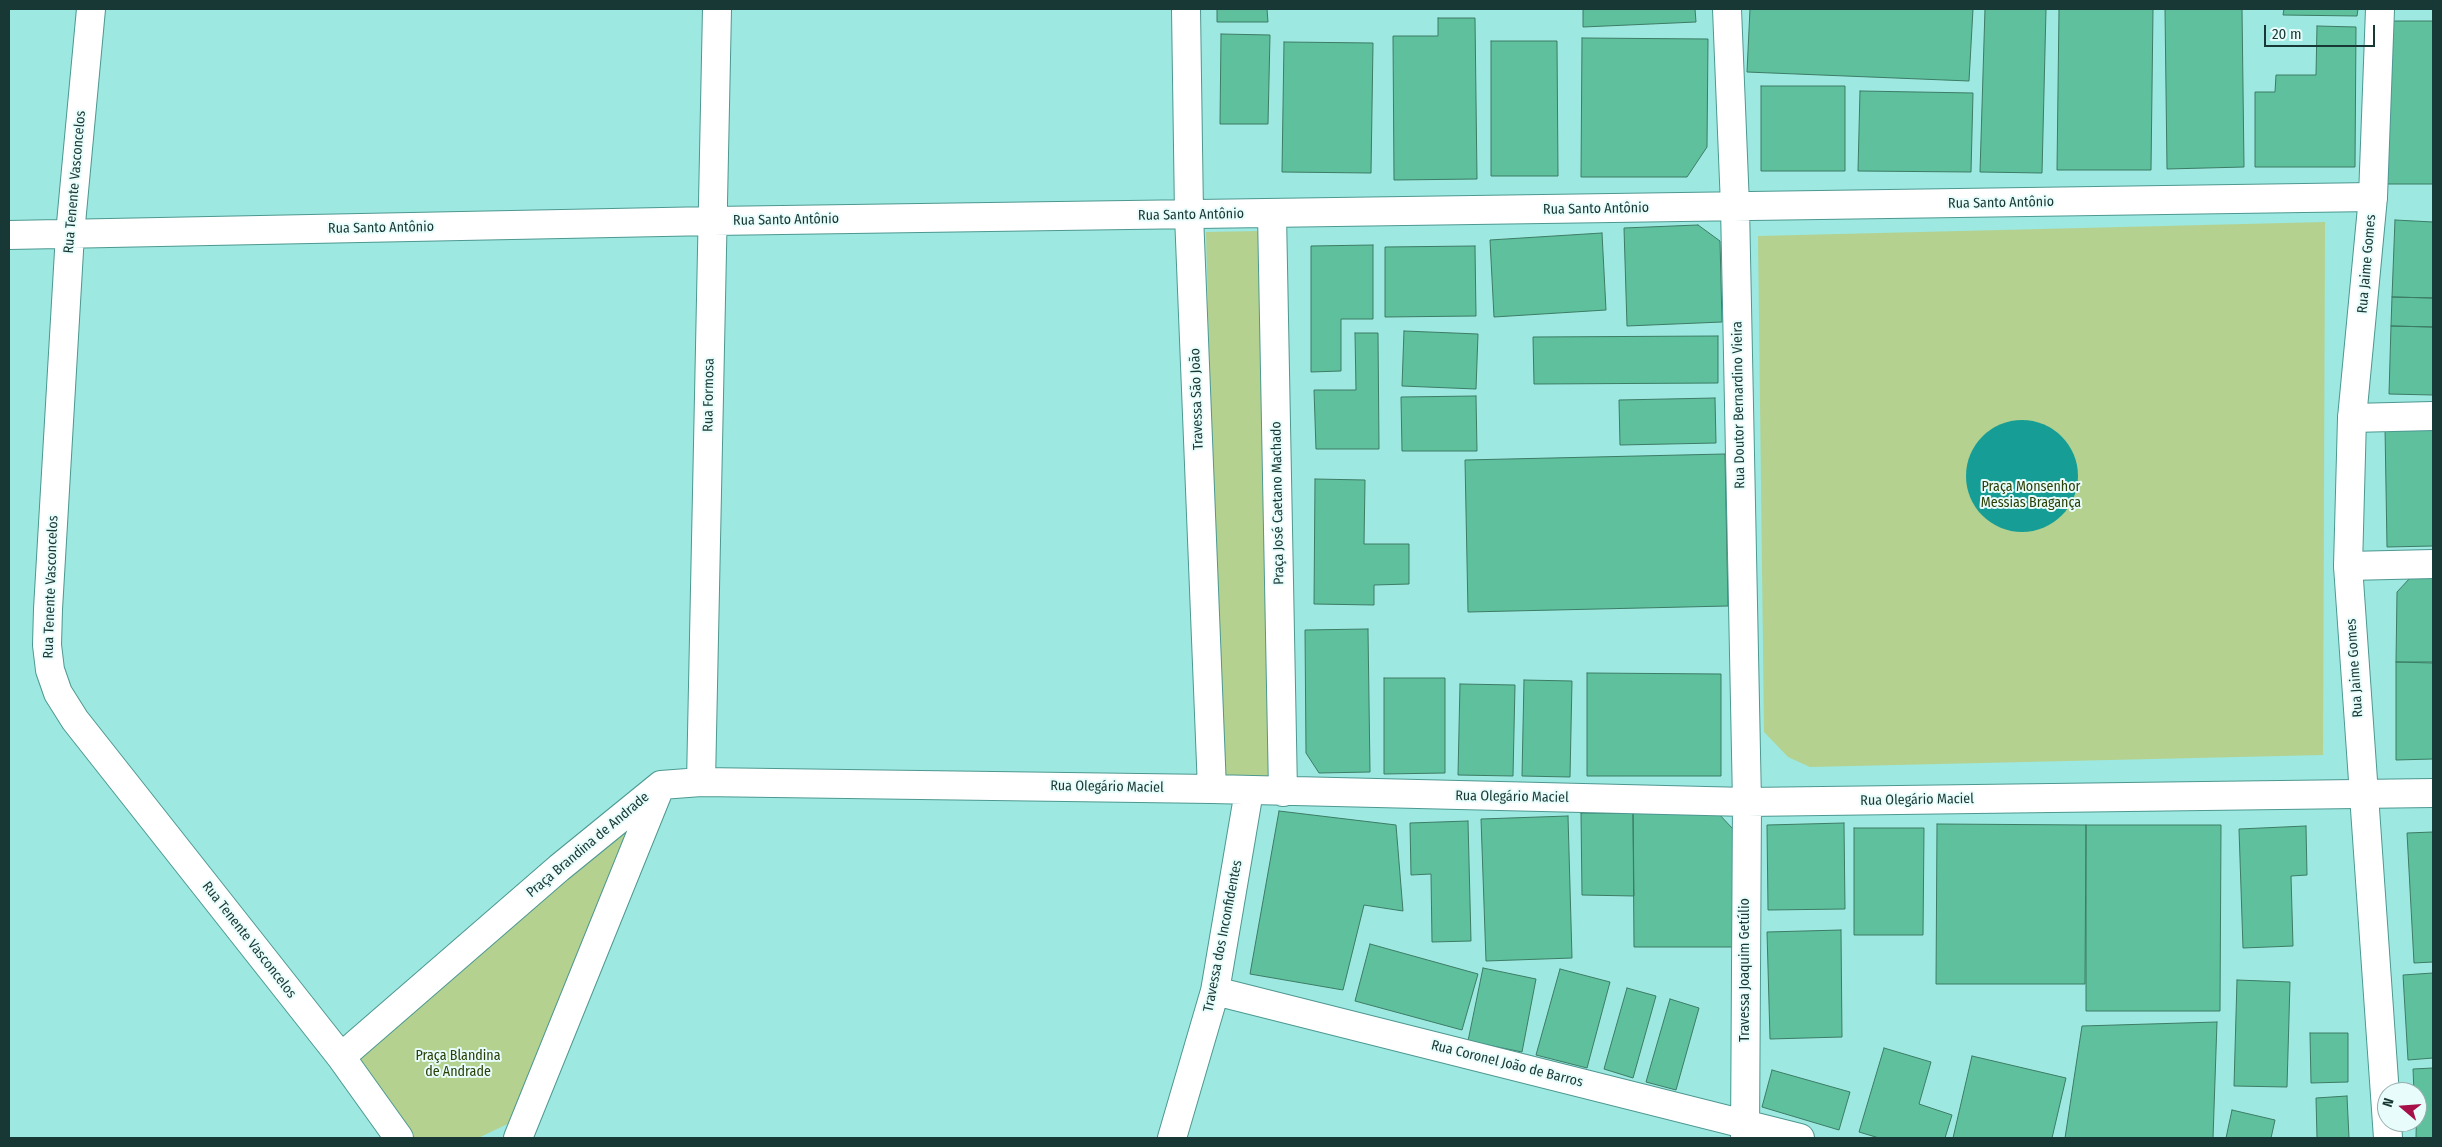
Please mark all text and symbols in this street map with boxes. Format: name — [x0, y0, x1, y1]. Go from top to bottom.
scale bar — [2267, 15, 2378, 47]
text: 20 m — [2272, 25, 2302, 43]
street label: Rua Tenente Vasconcelos — [60, 110, 90, 254]
street label: Rua Santo Antônio — [1948, 194, 2054, 212]
street label: Rua Santo Antônio — [1543, 200, 1649, 218]
street label: Rua Santo Antônio — [1138, 206, 1244, 224]
street label: Rua Santo Antônio — [733, 211, 839, 229]
street label: Rua Jaime Gomes — [2354, 214, 2380, 314]
street label: Rua Santo Antônio — [328, 219, 434, 237]
street label: Rua Doutor Bernardino Vieira — [1729, 321, 1749, 489]
street label: Travessa São João — [1187, 348, 1207, 450]
street label: Rua Formosa — [700, 358, 718, 432]
street label: Praça José Caetano Machado — [1268, 421, 1288, 585]
park label: Praça Monsenhor Messias Bragança — [1981, 479, 2081, 512]
street label: Rua Tenente Vasconcelos — [40, 515, 62, 659]
street label: Rua Jaime Gomes — [2343, 618, 2367, 718]
street label: Rua Olegário Maciel — [1050, 778, 1164, 796]
street label: Rua Olegário Maciel — [1455, 788, 1569, 806]
street label: Praça Brandina de Andrade — [523, 789, 653, 901]
street label: Rua Olegário Maciel — [1860, 791, 1974, 809]
street label: Travessa dos Inconfidentes — [1200, 859, 1246, 1013]
street label: Rua Tenente Vasconcelos — [198, 878, 300, 1002]
street label: Travessa Joaquim Getúlio — [1737, 898, 1753, 1042]
street label: Rua Coronel João de Barros — [1429, 1037, 1585, 1091]
park label: Praça Blandina de Andrade — [415, 1048, 501, 1080]
north arrow — [2377, 1082, 2427, 1132]
text: N — [2379, 1096, 2398, 1109]

